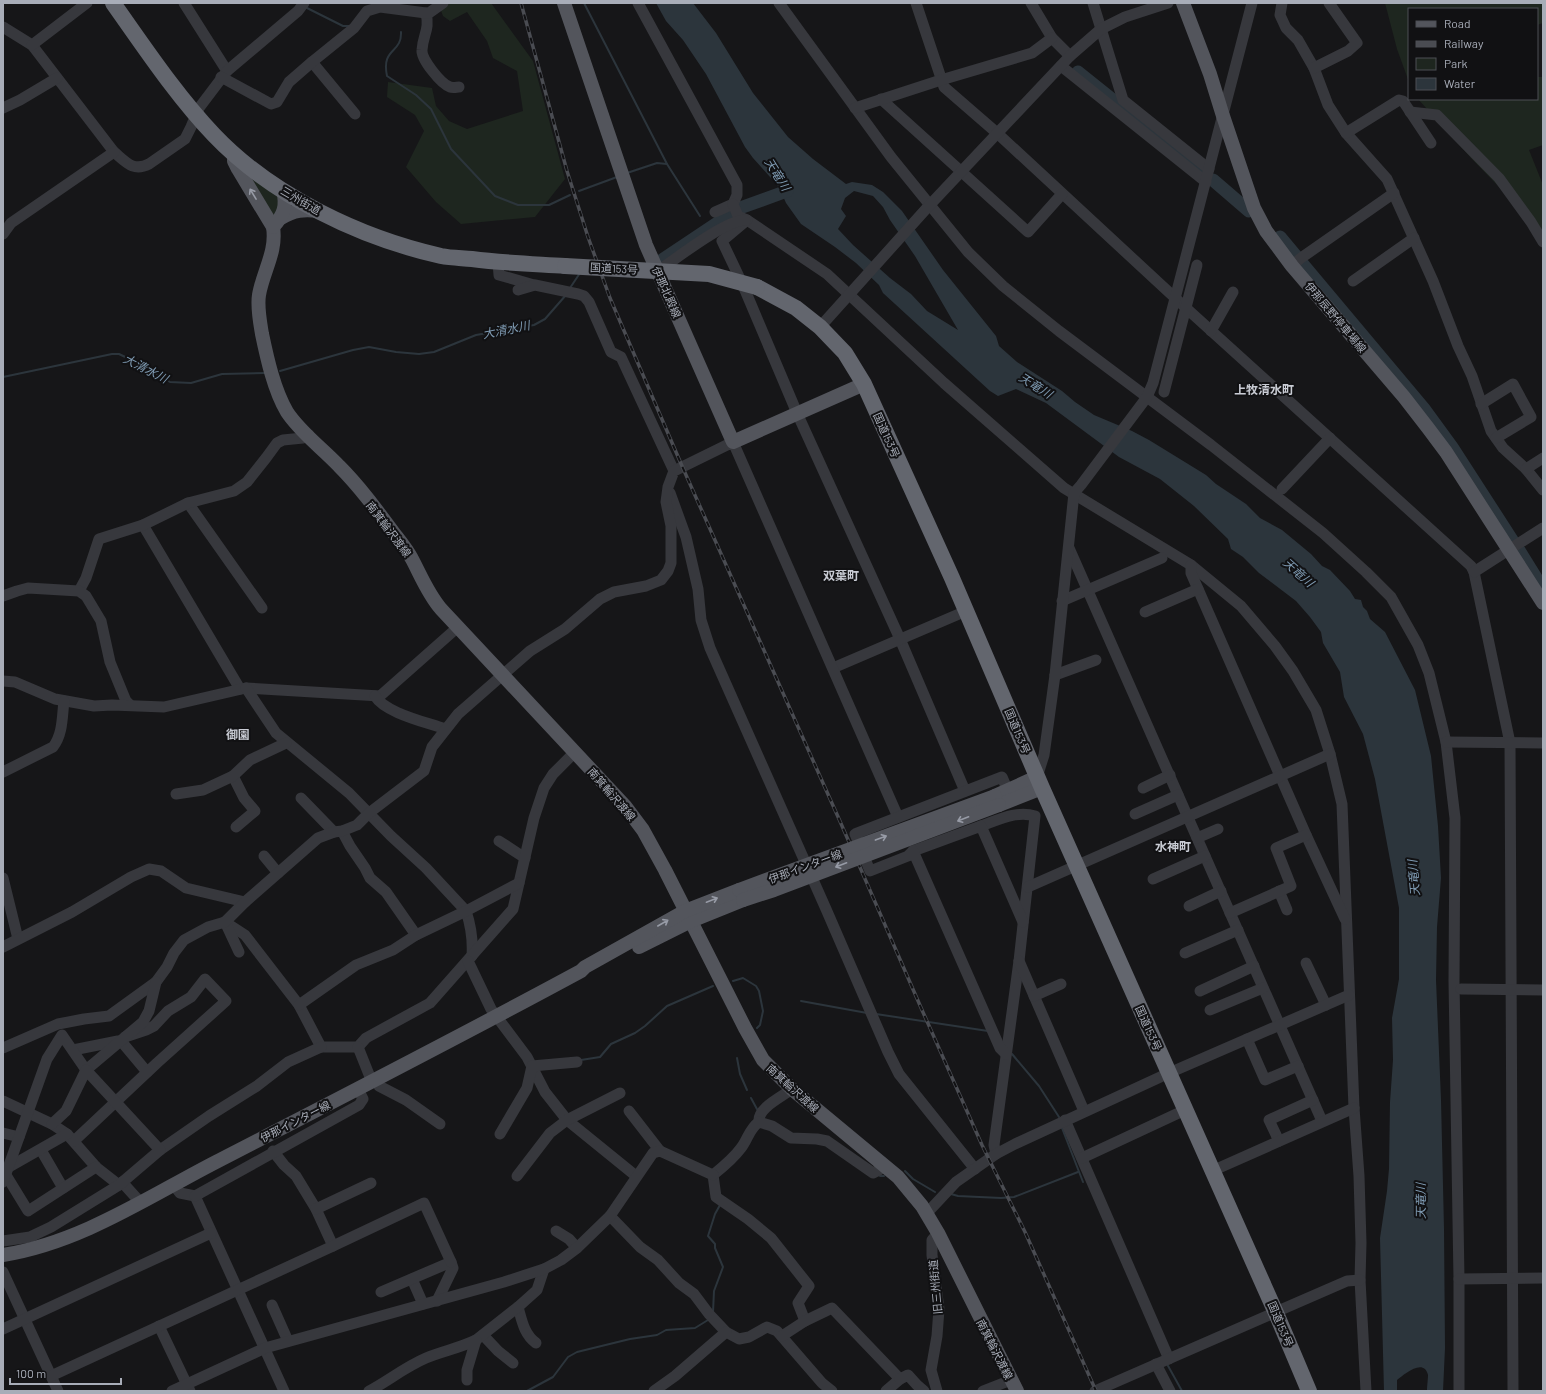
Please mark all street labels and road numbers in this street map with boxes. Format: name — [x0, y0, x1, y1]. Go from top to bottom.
street label: 三州街道 — [279, 183, 323, 217]
street label: 国道153号 — [590, 260, 638, 276]
street label: 伊那北殿線 — [650, 264, 684, 320]
street label: 伊那辰野停車場線 — [1303, 279, 1369, 355]
street label: 国道153号 — [871, 410, 903, 460]
street label: 南箕輪沢渡線 — [364, 499, 414, 559]
street label: 国道153号 — [1003, 706, 1033, 756]
street label: 南箕輪沢渡線 — [585, 765, 639, 823]
street label: 伊那インター線 — [767, 847, 843, 885]
street label: 国道153号 — [1133, 1003, 1165, 1053]
street label: 南箕輪沢渡線 — [764, 1061, 822, 1115]
street label: 伊那インター線 — [258, 1098, 332, 1144]
street label: 旧三州街道 — [926, 1259, 944, 1315]
street label: 国道153号 — [1266, 1299, 1296, 1349]
street label: 南箕輪沢渡線 — [974, 1317, 1016, 1381]

